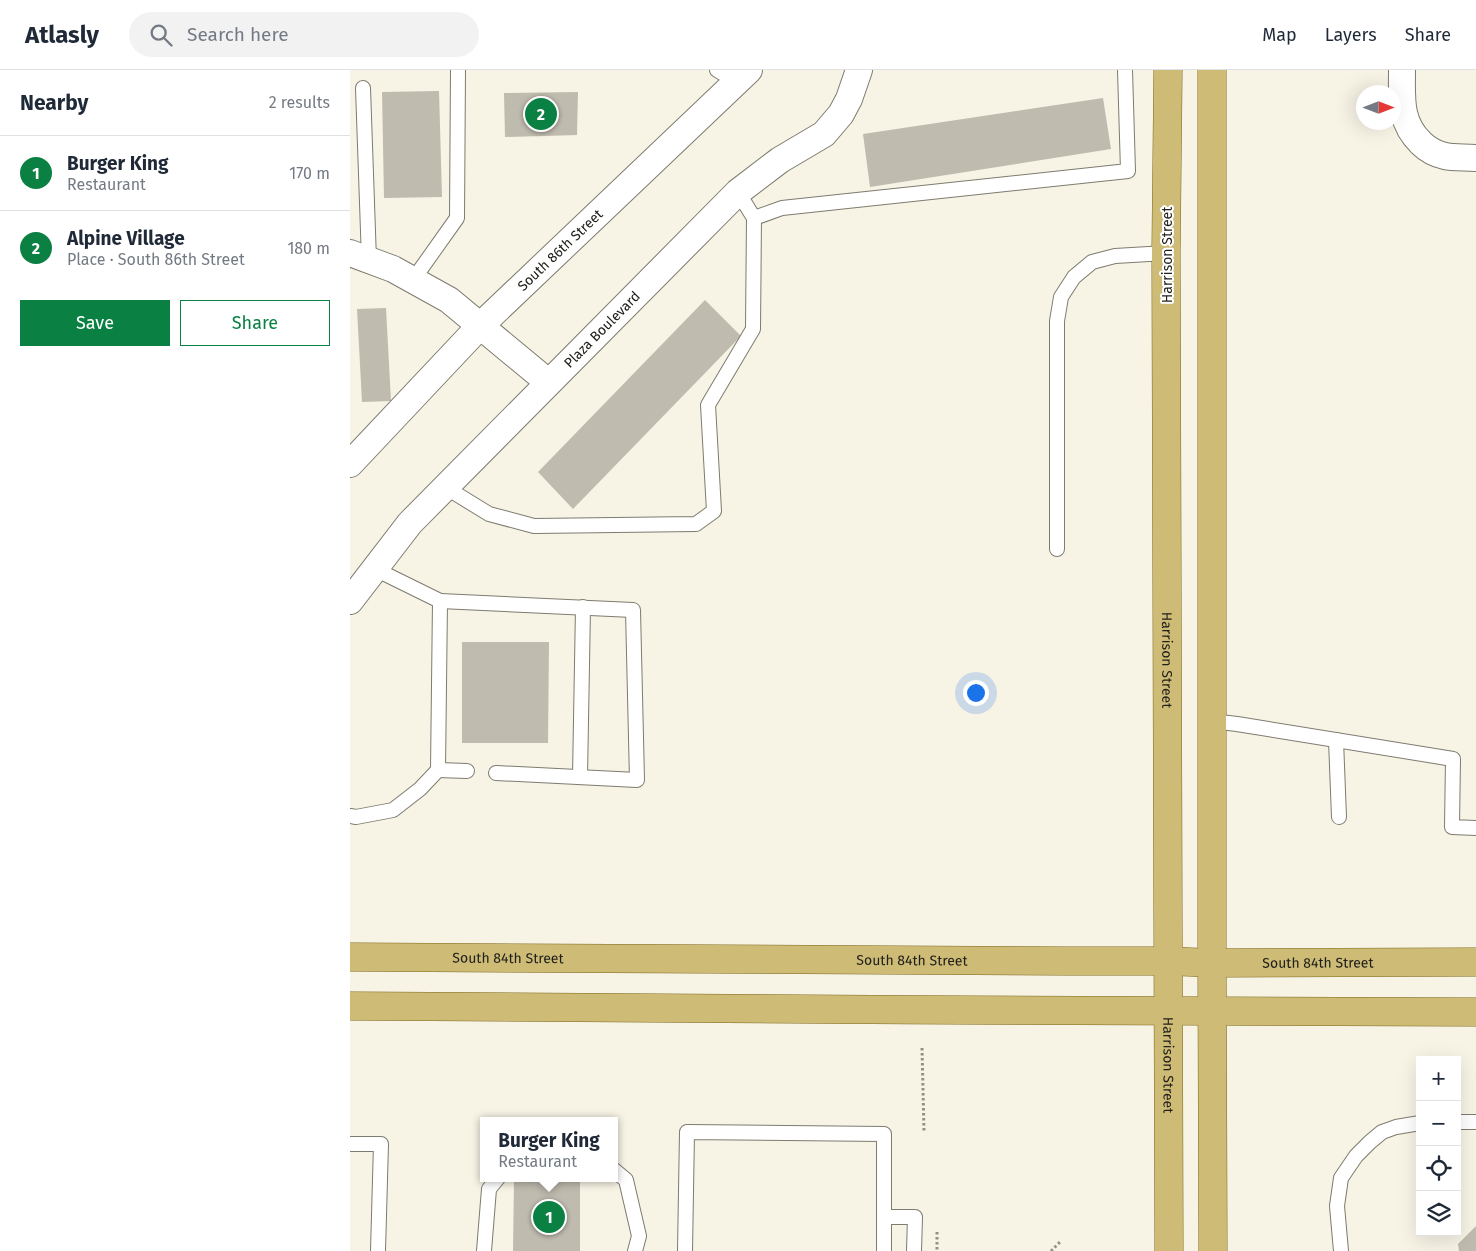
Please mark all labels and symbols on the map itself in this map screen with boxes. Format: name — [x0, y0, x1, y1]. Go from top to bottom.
north arrow — [1356, 85, 1401, 130]
pin: 2 — [525, 95, 557, 133]
street label: South 86th Street — [514, 205, 607, 295]
street label: Harrison Street — [1159, 206, 1176, 303]
street label: Plaza Boulevard — [561, 288, 644, 372]
street label: Harrison Street — [1158, 612, 1175, 709]
your location — [963, 680, 989, 706]
street label: South 84th Street — [452, 950, 565, 967]
street label: South 84th Street — [856, 952, 969, 969]
street label: South 84th Street — [1262, 954, 1375, 972]
street label: Harrison Street — [1159, 1017, 1177, 1114]
pin: 1 — [533, 1198, 565, 1236]

